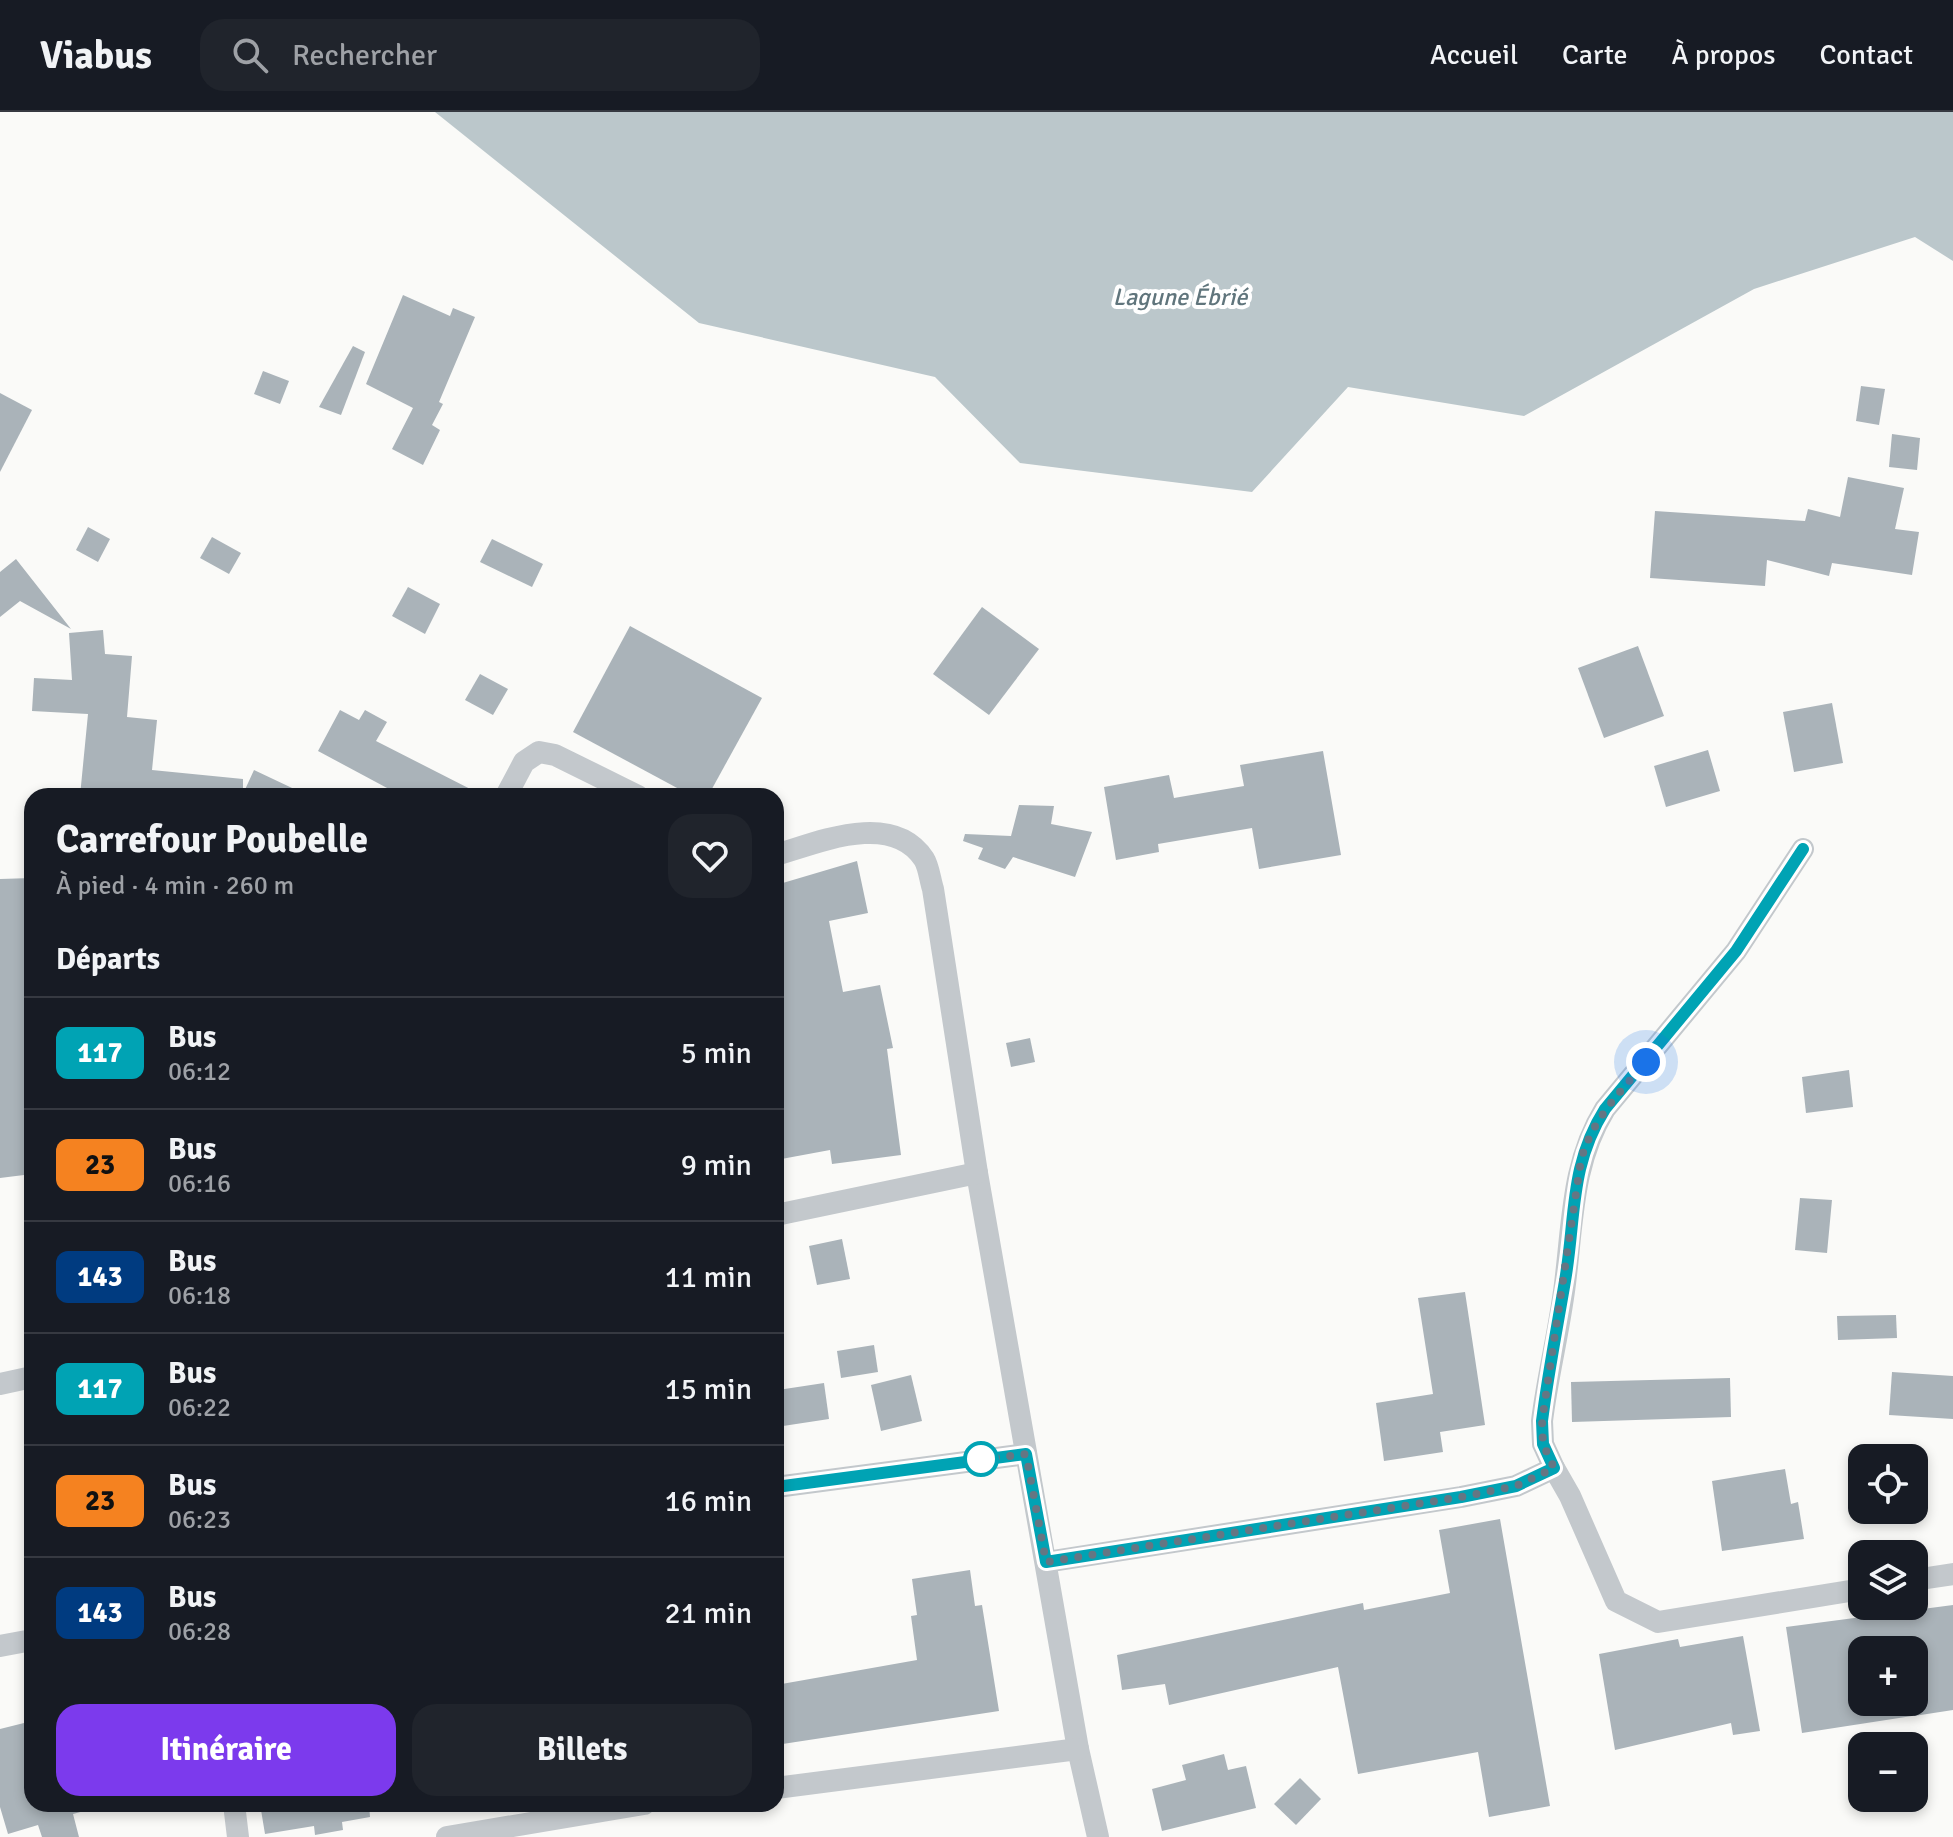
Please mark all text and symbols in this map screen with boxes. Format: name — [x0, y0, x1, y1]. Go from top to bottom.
search box — [200, 19, 760, 91]
text: Viabus — [40, 32, 152, 79]
icon: search — [228, 33, 272, 77]
text: Rechercher — [292, 37, 437, 74]
text: Accueil — [1430, 38, 1518, 72]
text: Carte — [1562, 38, 1627, 72]
text: À propos — [1671, 38, 1776, 72]
text: Contact — [1820, 38, 1913, 72]
water label: Lagune Ébrié — [1113, 282, 1249, 312]
button: heart — [668, 814, 752, 898]
text: Carrefour Poubelle — [56, 816, 368, 863]
text: À pied · 4 min · 260 m — [56, 870, 294, 902]
text: Départs — [56, 941, 160, 978]
text: Bus — [168, 1019, 216, 1056]
text: 5 min — [681, 1035, 752, 1072]
text: 117 — [77, 1036, 123, 1070]
your location — [1626, 1042, 1666, 1082]
text: 06:12 — [168, 1056, 231, 1088]
text: Bus — [168, 1131, 216, 1168]
text: 9 min — [681, 1147, 752, 1184]
text: 23 — [85, 1148, 115, 1182]
text: 06:16 — [168, 1168, 231, 1200]
text: Bus — [168, 1243, 216, 1280]
text: 11 min — [665, 1259, 752, 1296]
text: 143 — [77, 1260, 123, 1294]
text: 06:18 — [168, 1280, 231, 1312]
text: Bus — [168, 1355, 216, 1392]
text: 15 min — [665, 1371, 752, 1408]
text: 117 — [77, 1372, 123, 1406]
text: 06:22 — [168, 1392, 231, 1424]
unlabelled marker — [964, 1442, 998, 1476]
map controls — [1848, 1444, 1928, 1812]
button: locate — [1848, 1444, 1928, 1524]
text: Bus — [168, 1467, 216, 1504]
text: 16 min — [665, 1483, 752, 1520]
text: 23 — [85, 1484, 115, 1518]
text: 06:23 — [168, 1504, 231, 1536]
button: layers — [1848, 1540, 1928, 1620]
text: Bus — [168, 1579, 216, 1616]
text: 21 min — [665, 1595, 752, 1632]
text: 143 — [77, 1596, 123, 1630]
text: 06:28 — [168, 1616, 231, 1648]
button: + — [1848, 1636, 1928, 1716]
button: Itinéraire — [56, 1704, 396, 1796]
button: Billets — [412, 1704, 752, 1796]
button: − — [1848, 1732, 1928, 1812]

